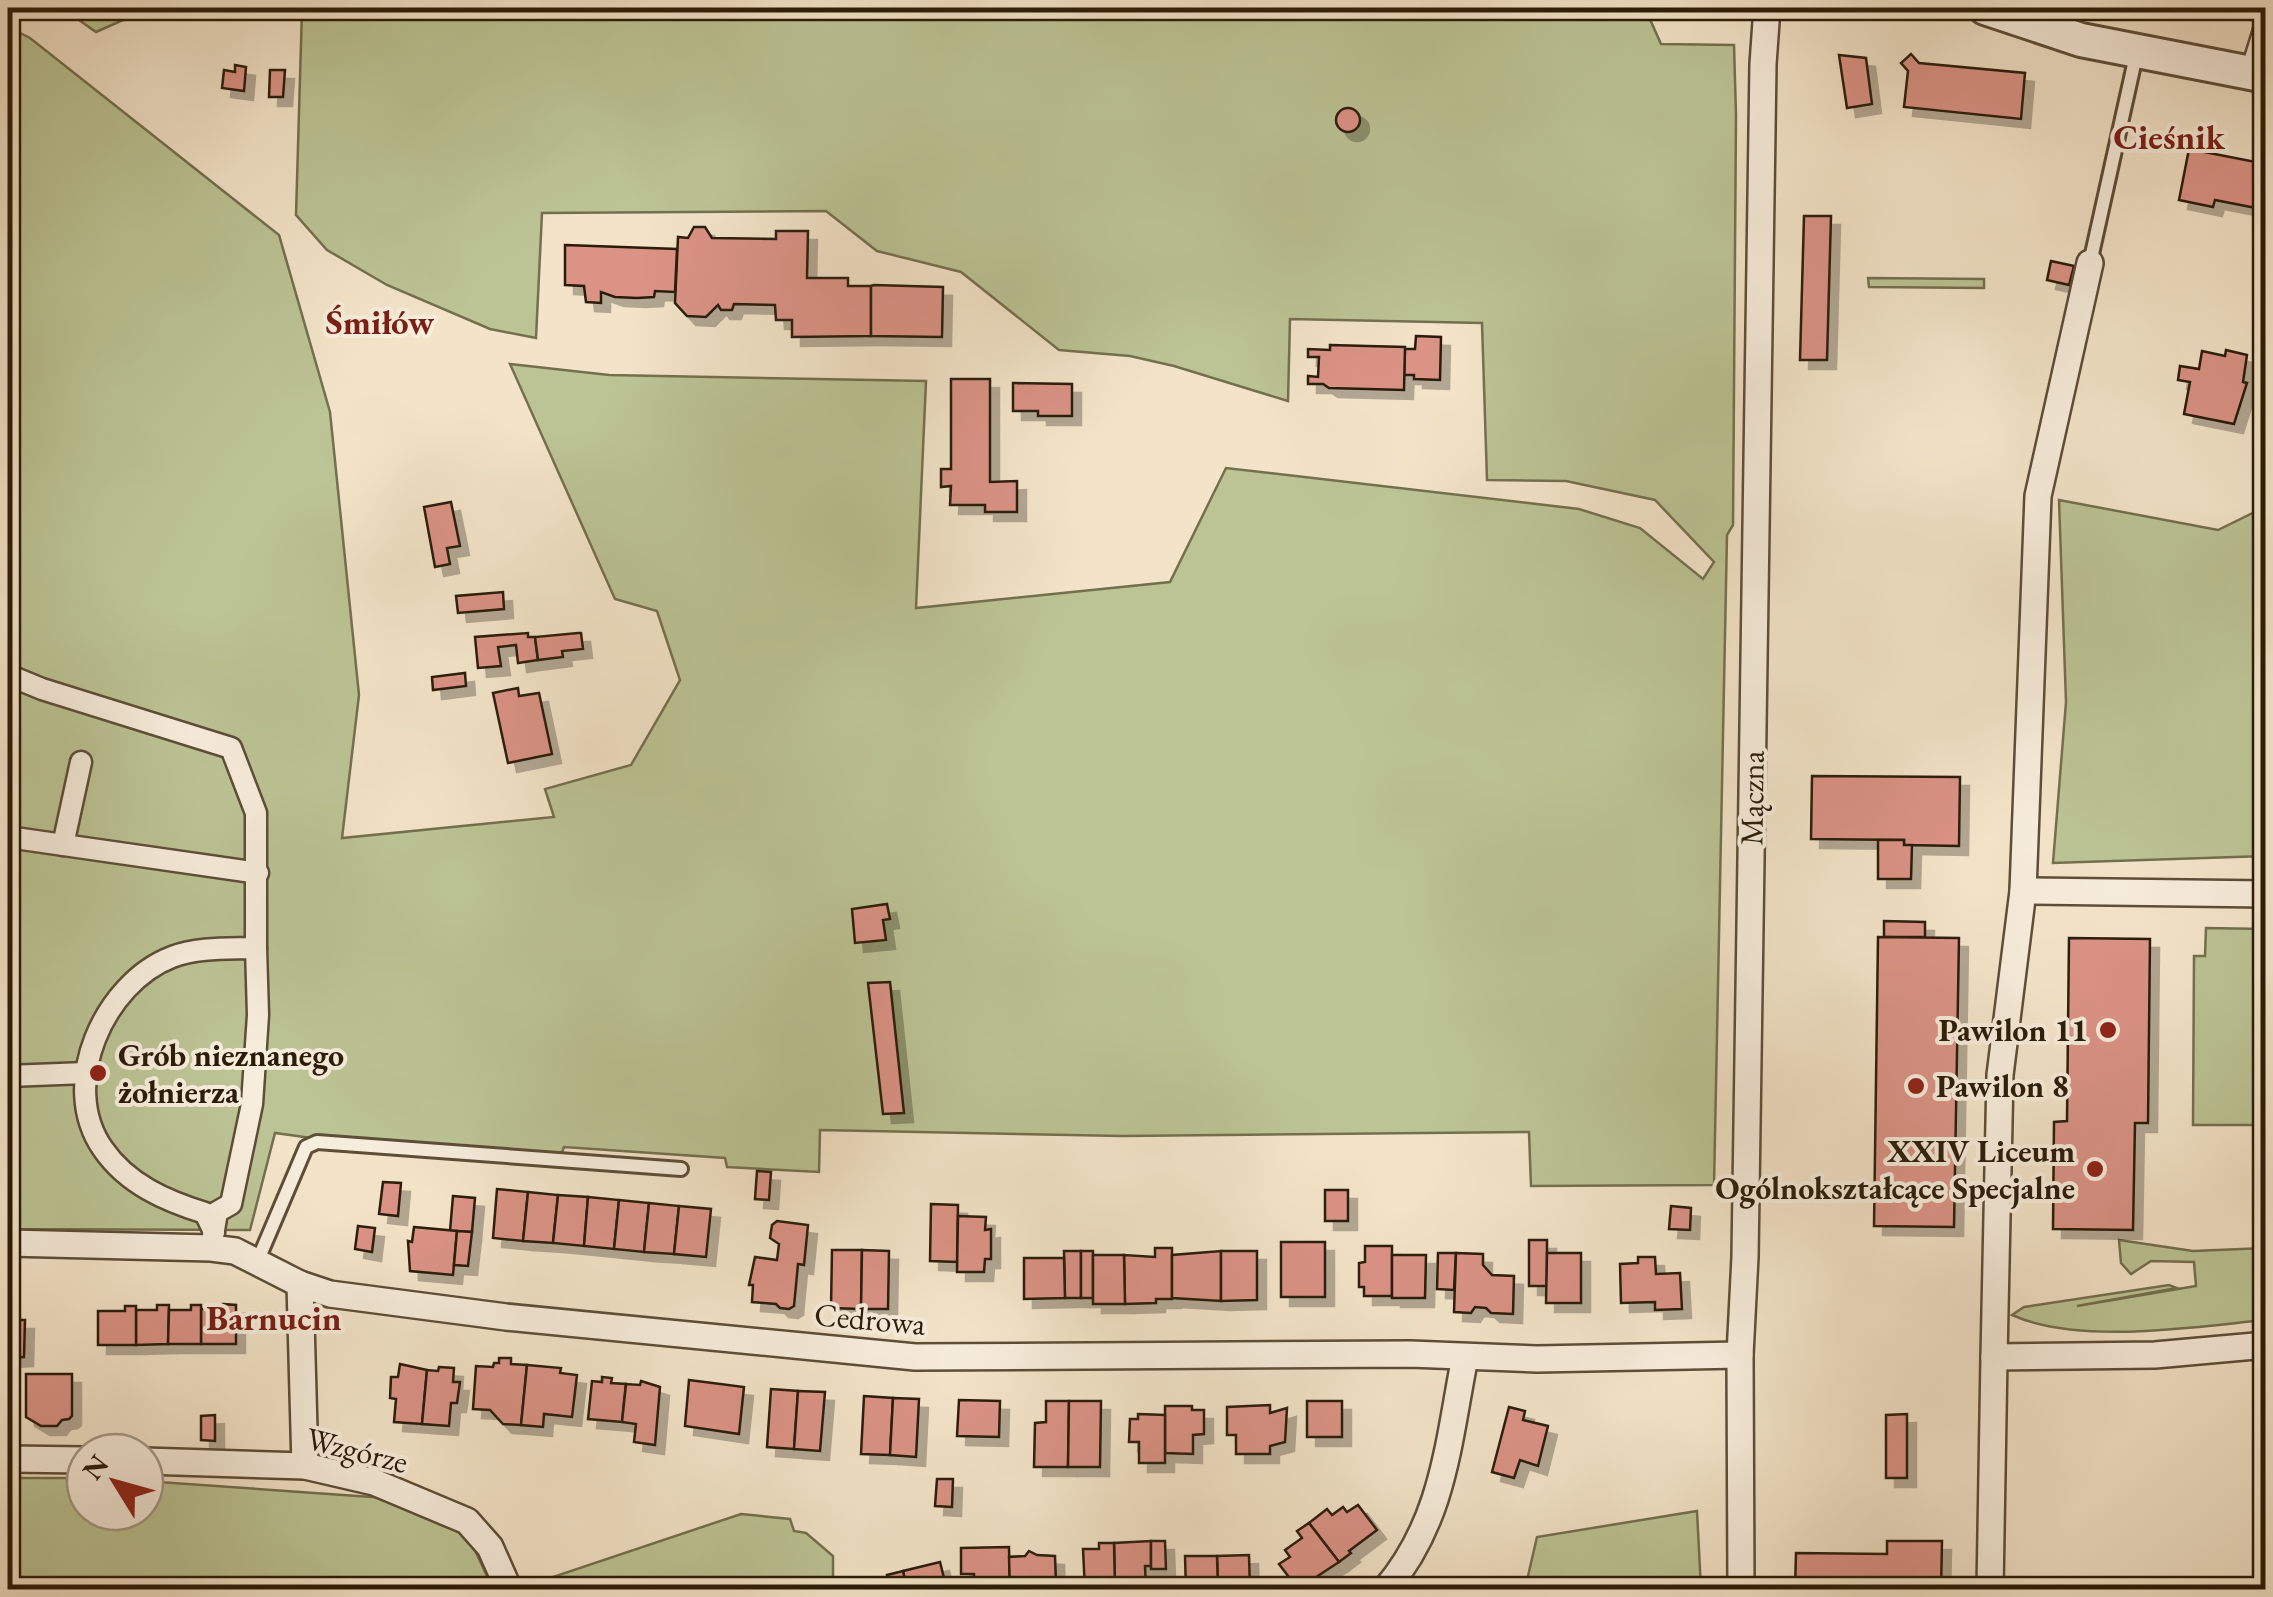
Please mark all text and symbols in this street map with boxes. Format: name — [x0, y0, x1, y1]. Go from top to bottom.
district label: Cieśnik — [2113, 114, 2226, 159]
district label: Śmiłów — [326, 299, 435, 344]
street label: Mączna — [1730, 750, 1774, 846]
place label: Pawilon 11 — [1938, 1009, 2088, 1051]
marker: Pawilon 11 — [2097, 1019, 2119, 1041]
place label: Grób nieznanego żołnierza — [118, 1034, 344, 1113]
marker: Grób nieznanego żołnierza — [87, 1062, 109, 1084]
place label: Pawilon 8 — [1936, 1065, 2069, 1107]
marker: Pawilon 8 — [1905, 1075, 1927, 1097]
place label: XXIV Liceum Ogólnokształcące Specjalne — [1715, 1130, 2075, 1209]
marker: XXIV Liceum Ogólnokształcące Specjalne — [2084, 1158, 2106, 1180]
street label: Cedrowa — [813, 1293, 928, 1345]
district label: Barnucin — [206, 1295, 342, 1340]
street label: Wzgórze — [302, 1417, 412, 1483]
north arrow — [65, 1432, 165, 1532]
text: N — [74, 1447, 116, 1487]

